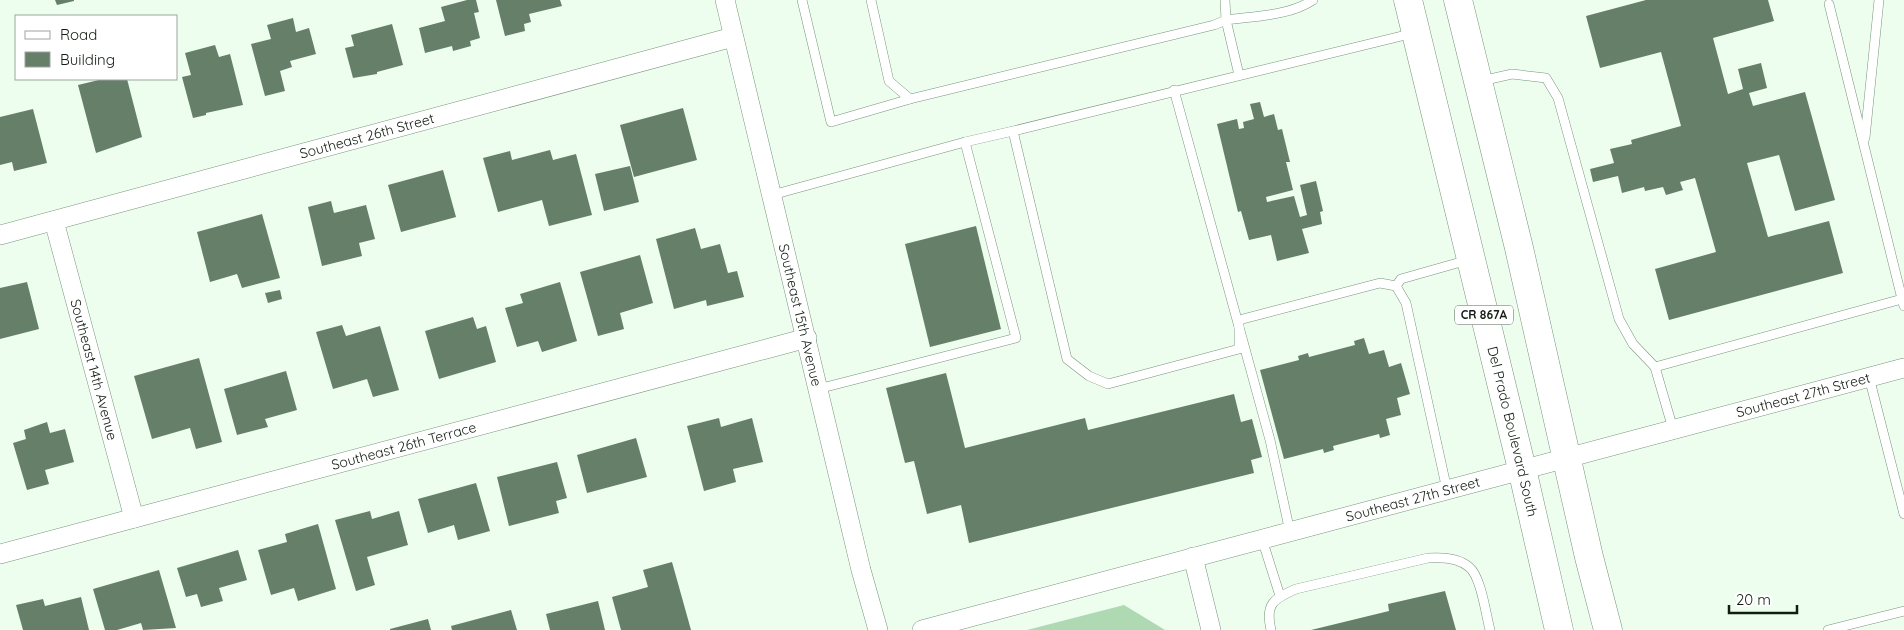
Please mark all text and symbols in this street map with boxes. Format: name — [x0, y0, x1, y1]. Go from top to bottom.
legend — [15, 15, 178, 80]
text: Road — [60, 25, 97, 44]
text: Building — [60, 50, 115, 69]
street label: Southeast 26th Street — [298, 109, 436, 163]
street label: Southeast 15th Avenue — [775, 242, 826, 388]
street label: Southeast 14th Avenue — [66, 297, 122, 442]
road number: CR 867A — [1455, 306, 1513, 324]
street label: Del Prado Boulevard South — [1483, 344, 1542, 519]
street label: Southeast 27th Street — [1734, 368, 1872, 421]
street label: Southeast 26th Terrace — [329, 418, 478, 474]
street label: Southeast 27th Street — [1344, 472, 1482, 526]
scale bar — [1729, 582, 1796, 614]
text: 20 m — [1736, 590, 1771, 609]

